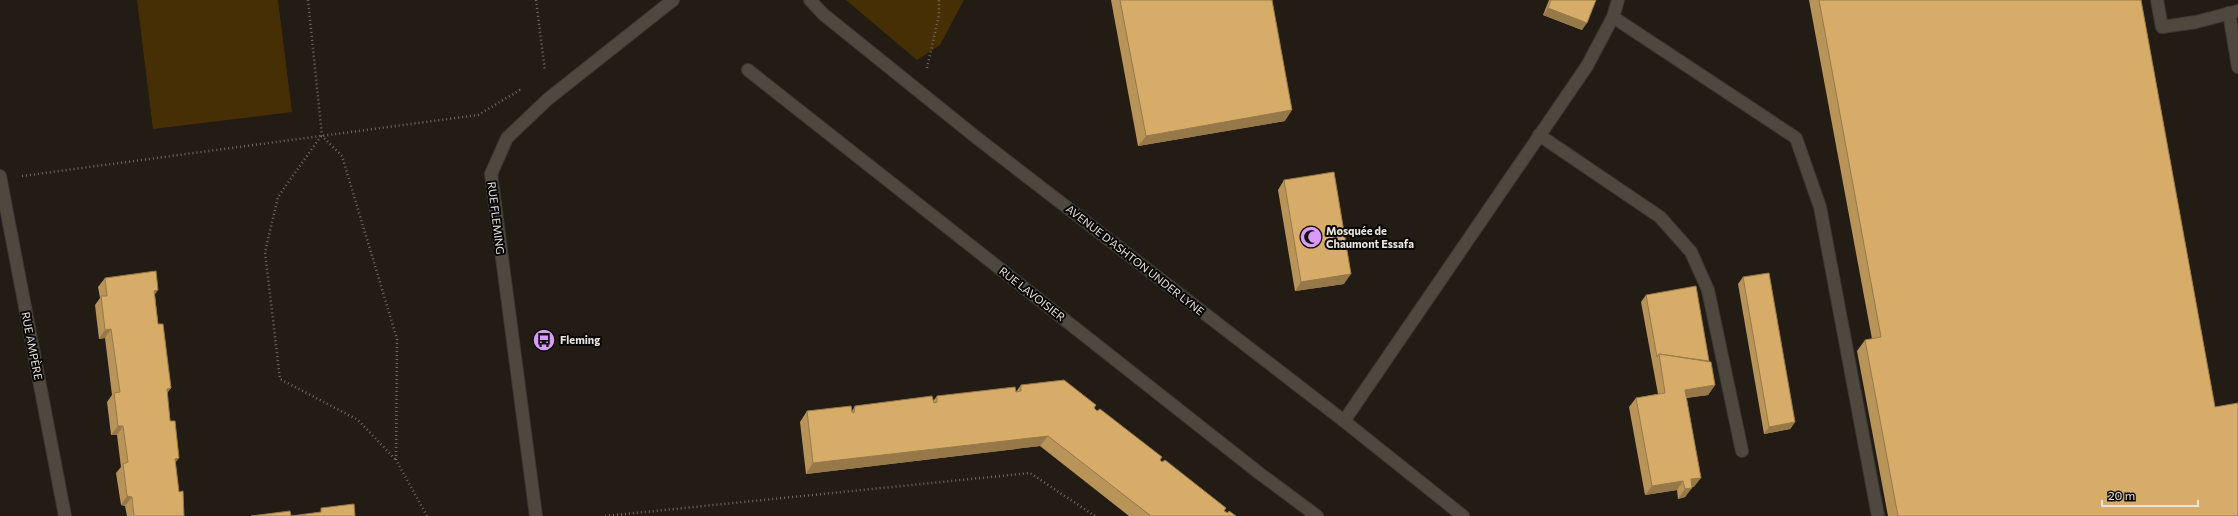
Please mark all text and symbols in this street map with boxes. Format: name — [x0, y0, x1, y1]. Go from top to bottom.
street label: RUE FLEMING — [486, 181, 507, 255]
street label: AVENUE D'ASHTON UNDER LYNE — [1064, 202, 1207, 318]
mosque icon: Mosquée de Chaumont Essafa — [1298, 224, 1324, 250]
place label: Mosquée de Chaumont Essafa — [1326, 224, 1414, 250]
street label: RUE LAVOISIER — [997, 264, 1068, 324]
street label: RUE AMPÈRE — [20, 310, 46, 381]
bus stop icon: Fleming — [531, 327, 557, 353]
place label: Fleming — [560, 333, 600, 346]
scale bar — [2102, 482, 2198, 508]
text: 20 m — [2108, 488, 2135, 502]

